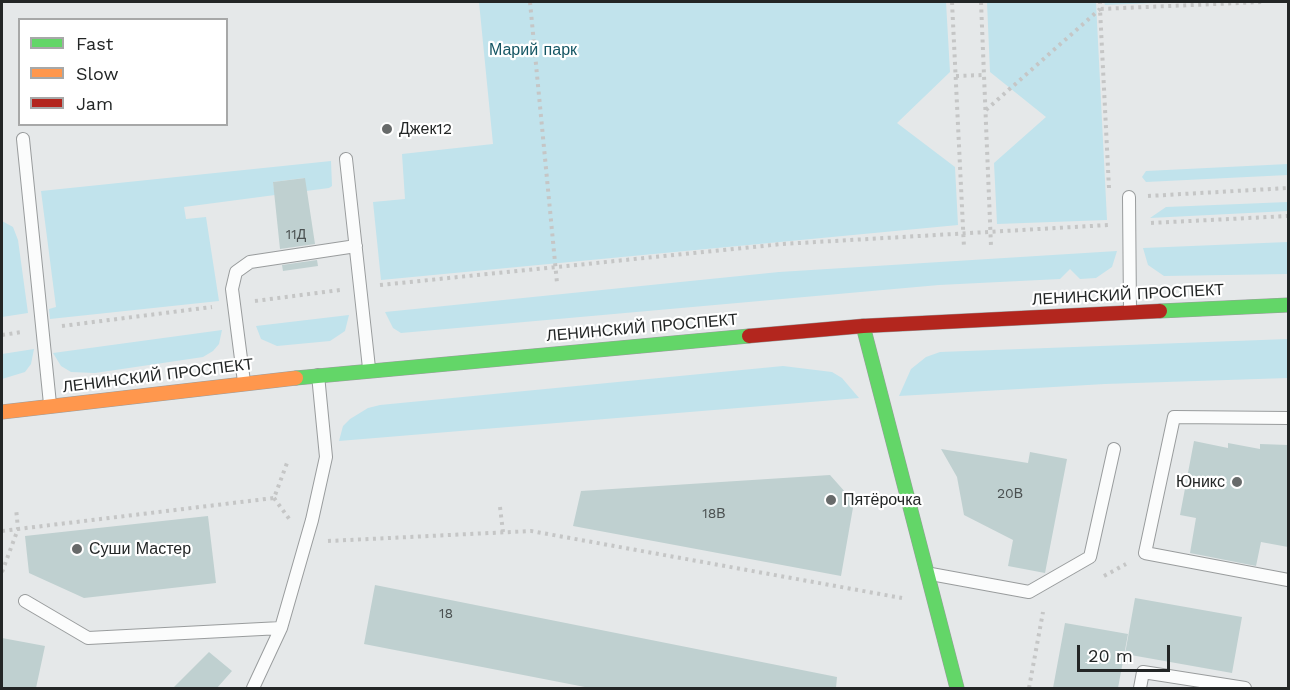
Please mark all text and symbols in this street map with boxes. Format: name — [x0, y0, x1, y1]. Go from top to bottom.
legend — [18, 18, 228, 126]
text: Fast — [76, 33, 113, 54]
park label: Марий парк — [489, 40, 577, 60]
text: Slow — [76, 63, 119, 84]
text: Jam — [76, 93, 113, 114]
place label: Джек12 — [399, 119, 452, 139]
marker: Джек12 — [380, 122, 394, 136]
house number: 11Д — [286, 227, 306, 243]
street label: ЛЕНИНСКИЙ ПРОСПЕКТ — [1032, 280, 1224, 310]
street label: ЛЕНИНСКИЙ ПРОСПЕКТ — [545, 310, 739, 346]
street label: ЛЕНИНСКИЙ ПРОСПЕКТ — [61, 355, 255, 397]
place label: Юникс — [1176, 472, 1225, 492]
marker: Юникс — [1230, 475, 1244, 489]
house number: 20В — [997, 486, 1023, 502]
place label: Пятёрочка — [843, 490, 921, 510]
marker: Пятёрочка — [824, 493, 838, 507]
house number: 18В — [702, 506, 726, 522]
place label: Суши Мастер — [89, 539, 191, 559]
marker: Суши Мастер — [70, 542, 84, 556]
house number: 18 — [439, 606, 453, 622]
scale bar — [1080, 633, 1173, 671]
text: 20 m — [1088, 645, 1133, 666]

